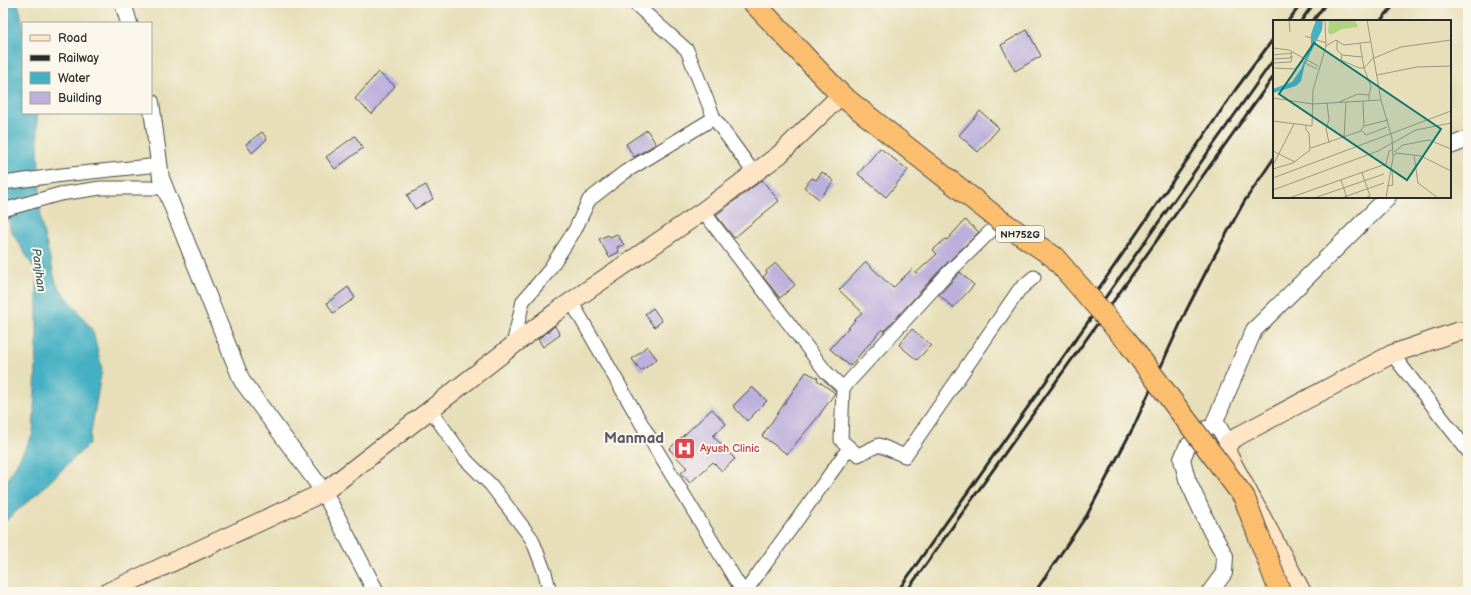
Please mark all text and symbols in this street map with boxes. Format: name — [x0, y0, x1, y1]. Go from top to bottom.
inset map — [1273, 20, 1451, 198]
legend — [22, 22, 152, 114]
text: Road — [58, 31, 87, 46]
text: Railway — [58, 51, 100, 66]
text: Water — [58, 71, 90, 86]
text: Building — [58, 91, 102, 106]
road number: NH752G — [996, 226, 1044, 242]
water label: Panjhan — [28, 247, 49, 293]
district label: Manmad — [604, 429, 664, 448]
hospital icon: Ayush Clinic — [672, 435, 698, 461]
place label: Ayush Clinic — [700, 442, 760, 455]

